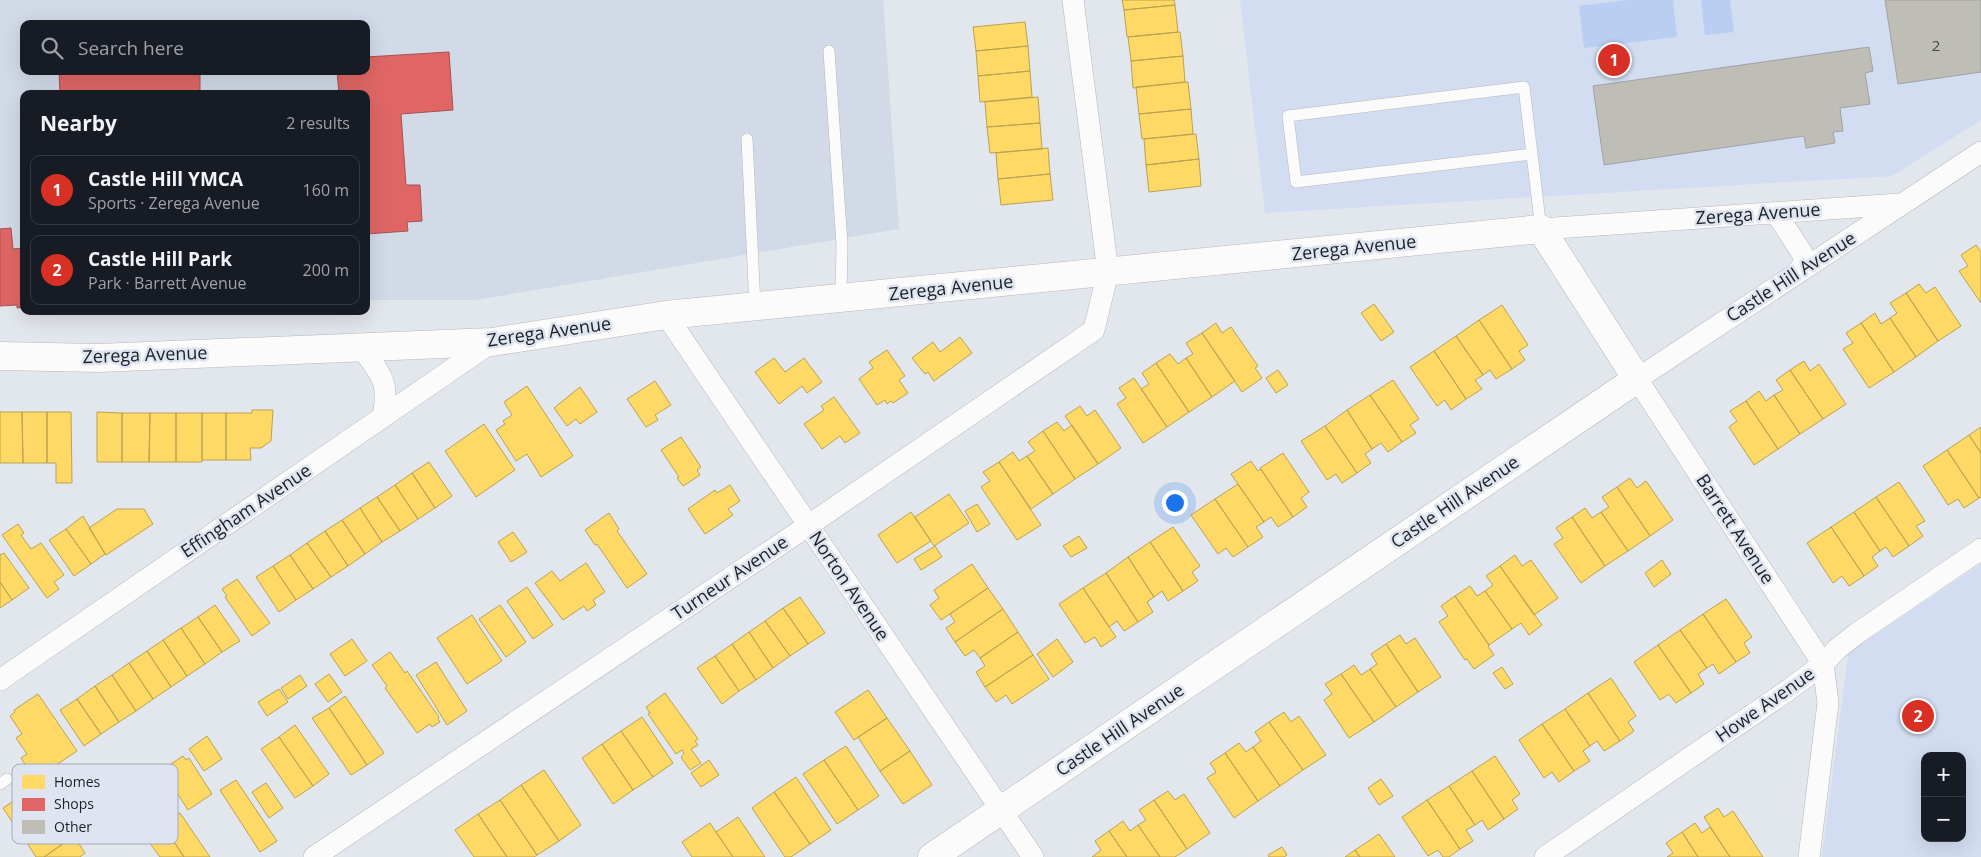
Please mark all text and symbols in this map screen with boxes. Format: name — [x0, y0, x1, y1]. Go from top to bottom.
search box — [20, 20, 370, 75]
icon: search — [38, 34, 66, 62]
text: Search here — [78, 35, 184, 61]
house number: 2 — [1932, 35, 1940, 55]
pin: 1 — [1598, 41, 1630, 79]
text: Nearby — [40, 109, 117, 137]
text: 2 results — [286, 112, 350, 134]
text: Castle Hill YMCA — [88, 166, 243, 192]
text: 1 — [52, 179, 62, 201]
text: 160 m — [303, 179, 349, 201]
text: Sports · Zerega Avenue — [88, 192, 260, 214]
street label: Zerega Avenue — [1695, 197, 1821, 229]
street label: Castle Hill Avenue — [1721, 225, 1860, 327]
street label: Zerega Avenue — [1290, 229, 1417, 265]
text: Castle Hill Park — [88, 246, 232, 272]
text: 2 — [52, 259, 62, 281]
text: 200 m — [303, 259, 349, 281]
street label: Zerega Avenue — [887, 269, 1014, 305]
text: Park · Barrett Avenue — [88, 272, 247, 294]
street label: Zerega Avenue — [485, 310, 612, 352]
street label: Zerega Avenue — [82, 340, 208, 368]
street label: Castle Hill Avenue — [1386, 449, 1523, 553]
street label: Effingham Avenue — [176, 458, 315, 563]
street label: Barrett Avenue — [1691, 469, 1780, 588]
your location — [1162, 490, 1188, 516]
street label: Norton Avenue — [804, 526, 895, 645]
street label: Turneur Avenue — [667, 529, 792, 625]
street label: Howe Avenue — [1710, 661, 1819, 747]
street label: Castle Hill Avenue — [1051, 677, 1188, 781]
pin: 2 — [1902, 697, 1934, 735]
map controls — [1921, 752, 1966, 842]
button: + — [1921, 752, 1966, 797]
legend — [12, 764, 178, 844]
text: Homes — [54, 772, 101, 791]
text: Shops — [54, 794, 94, 813]
button: − — [1921, 797, 1966, 842]
text: Other — [54, 817, 92, 836]

